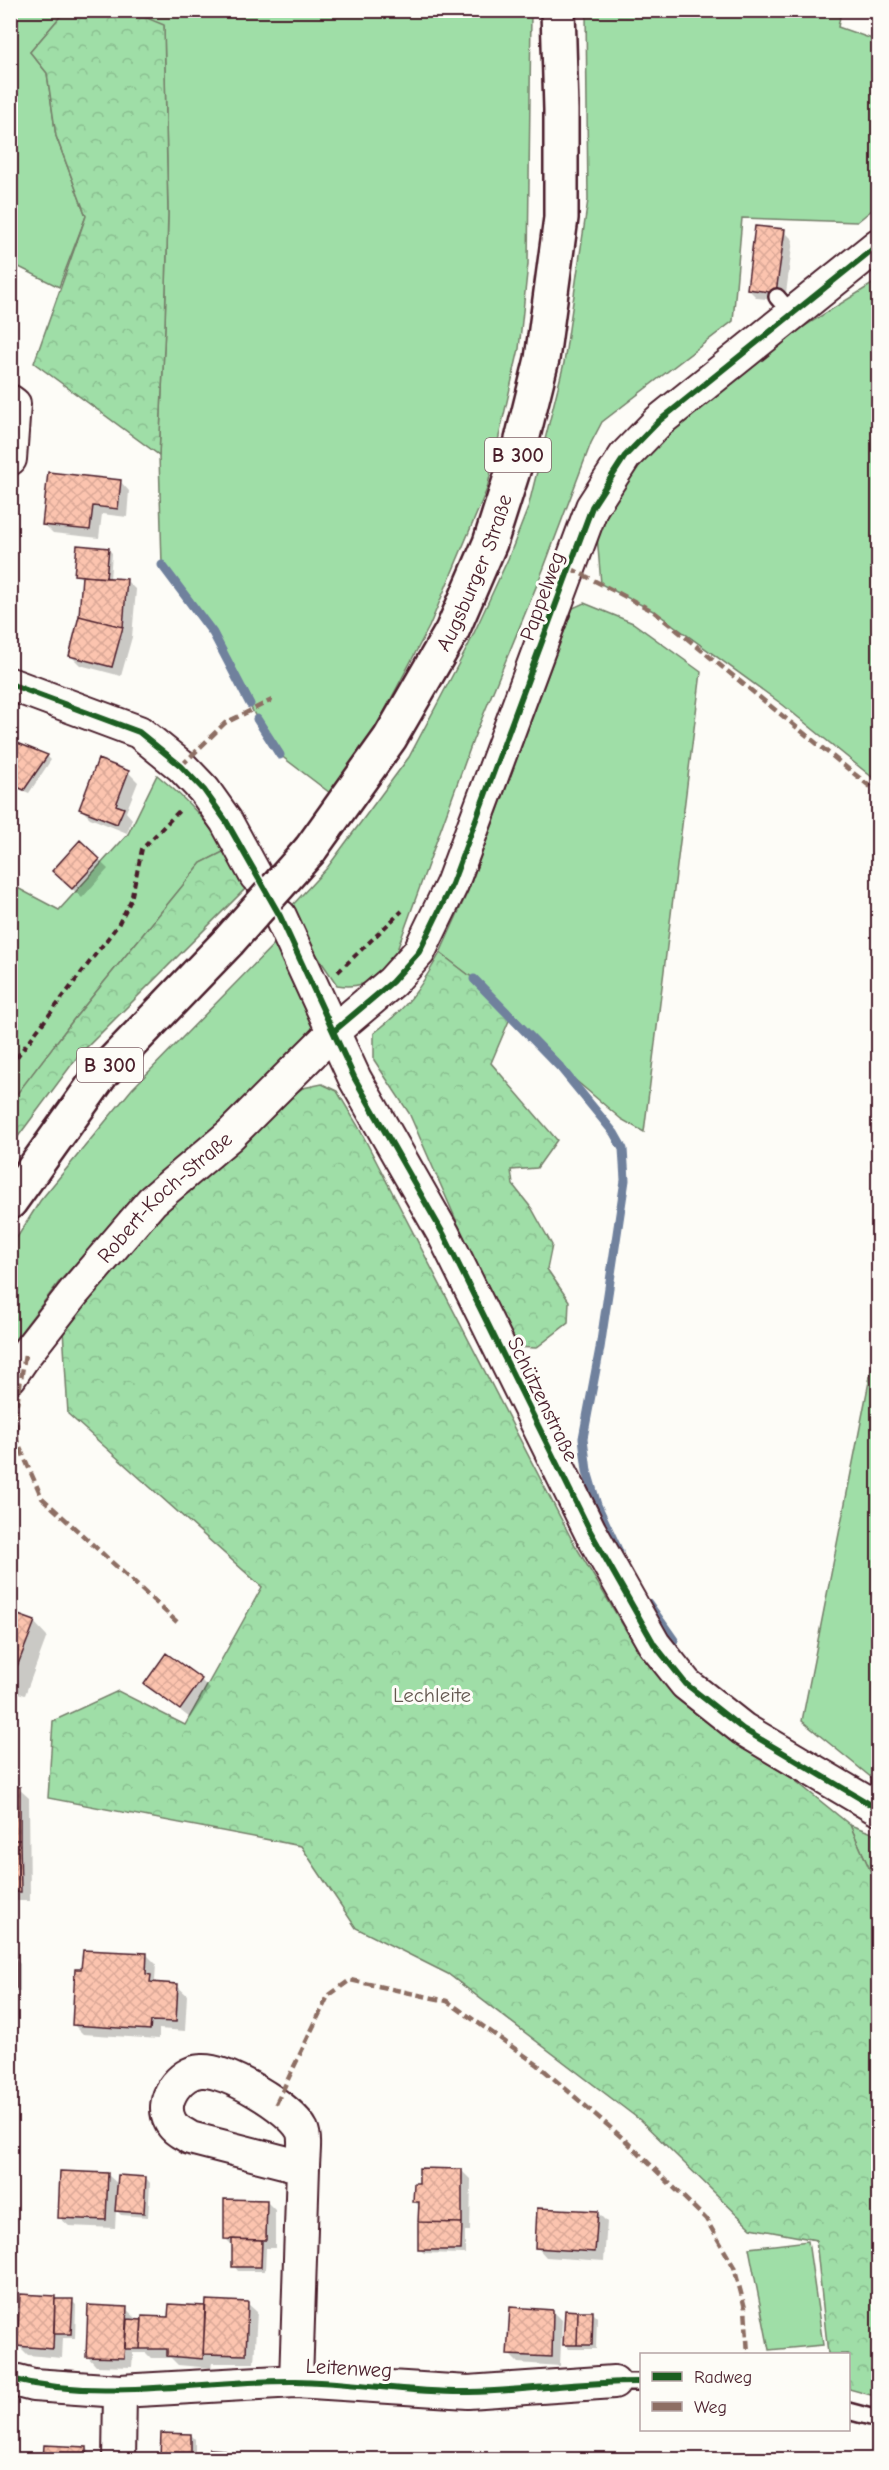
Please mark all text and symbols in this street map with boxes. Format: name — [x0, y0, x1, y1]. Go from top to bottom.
road number: B 300 — [485, 438, 551, 472]
street label: Augsburger Straße — [431, 491, 517, 655]
street label: Pappelweg — [515, 548, 569, 644]
road number: B 300 — [77, 1048, 143, 1082]
street label: Robert-Koch-Straße — [92, 1127, 237, 1268]
street label: Schützenstraße — [503, 1333, 583, 1465]
park label: Lechleite — [393, 1683, 471, 1707]
legend — [640, 2353, 850, 2431]
street label: Leitenweg — [305, 2354, 393, 2382]
text: Radweg — [694, 2367, 752, 2388]
text: Weg — [694, 2397, 727, 2418]

